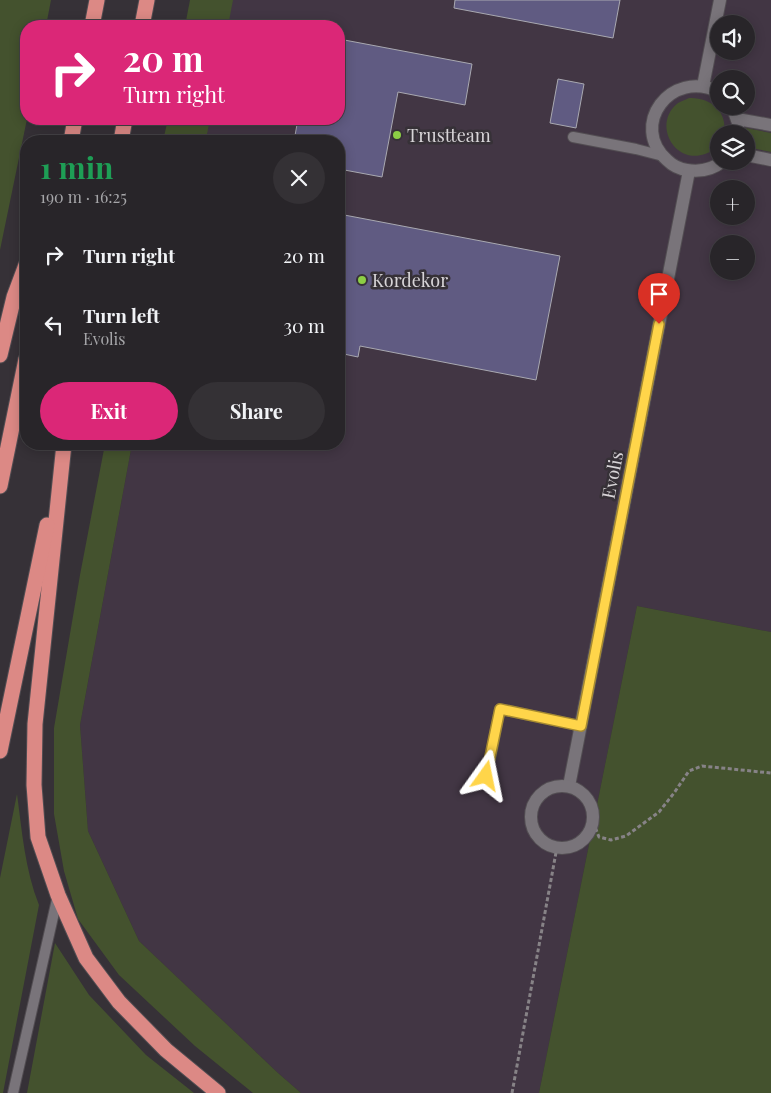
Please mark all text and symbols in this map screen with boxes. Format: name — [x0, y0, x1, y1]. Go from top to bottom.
map controls — [710, 15, 755, 280]
button: sound — [710, 15, 755, 60]
text: 20 m — [123, 34, 204, 81]
icon: right — [40, 40, 105, 105]
button: search — [710, 70, 755, 115]
text: Turn right — [123, 79, 225, 109]
place label: Trustteam — [407, 123, 491, 147]
button: layers — [710, 125, 755, 170]
marker: Trustteam — [391, 129, 403, 141]
text: 1 min — [40, 147, 114, 187]
button: close — [273, 152, 325, 204]
button: + — [710, 180, 755, 225]
text: 190 m · 16:25 — [40, 186, 127, 207]
button: − — [710, 235, 755, 280]
icon: right — [40, 241, 68, 269]
text: Turn right — [83, 242, 175, 268]
text: 20 m — [283, 242, 325, 268]
place label: Kordekor — [372, 268, 448, 292]
pin — [638, 273, 680, 324]
marker: Kordekor — [356, 274, 368, 286]
icon: arrive — [645, 280, 673, 308]
text: Turn left — [83, 302, 160, 328]
icon: left — [40, 311, 68, 339]
text: 30 m — [283, 312, 325, 338]
text: Evolis — [83, 328, 125, 349]
button: Exit — [40, 382, 178, 440]
button: Share — [188, 382, 325, 440]
street label: Evolis — [596, 449, 628, 501]
position arrow — [459, 749, 511, 801]

